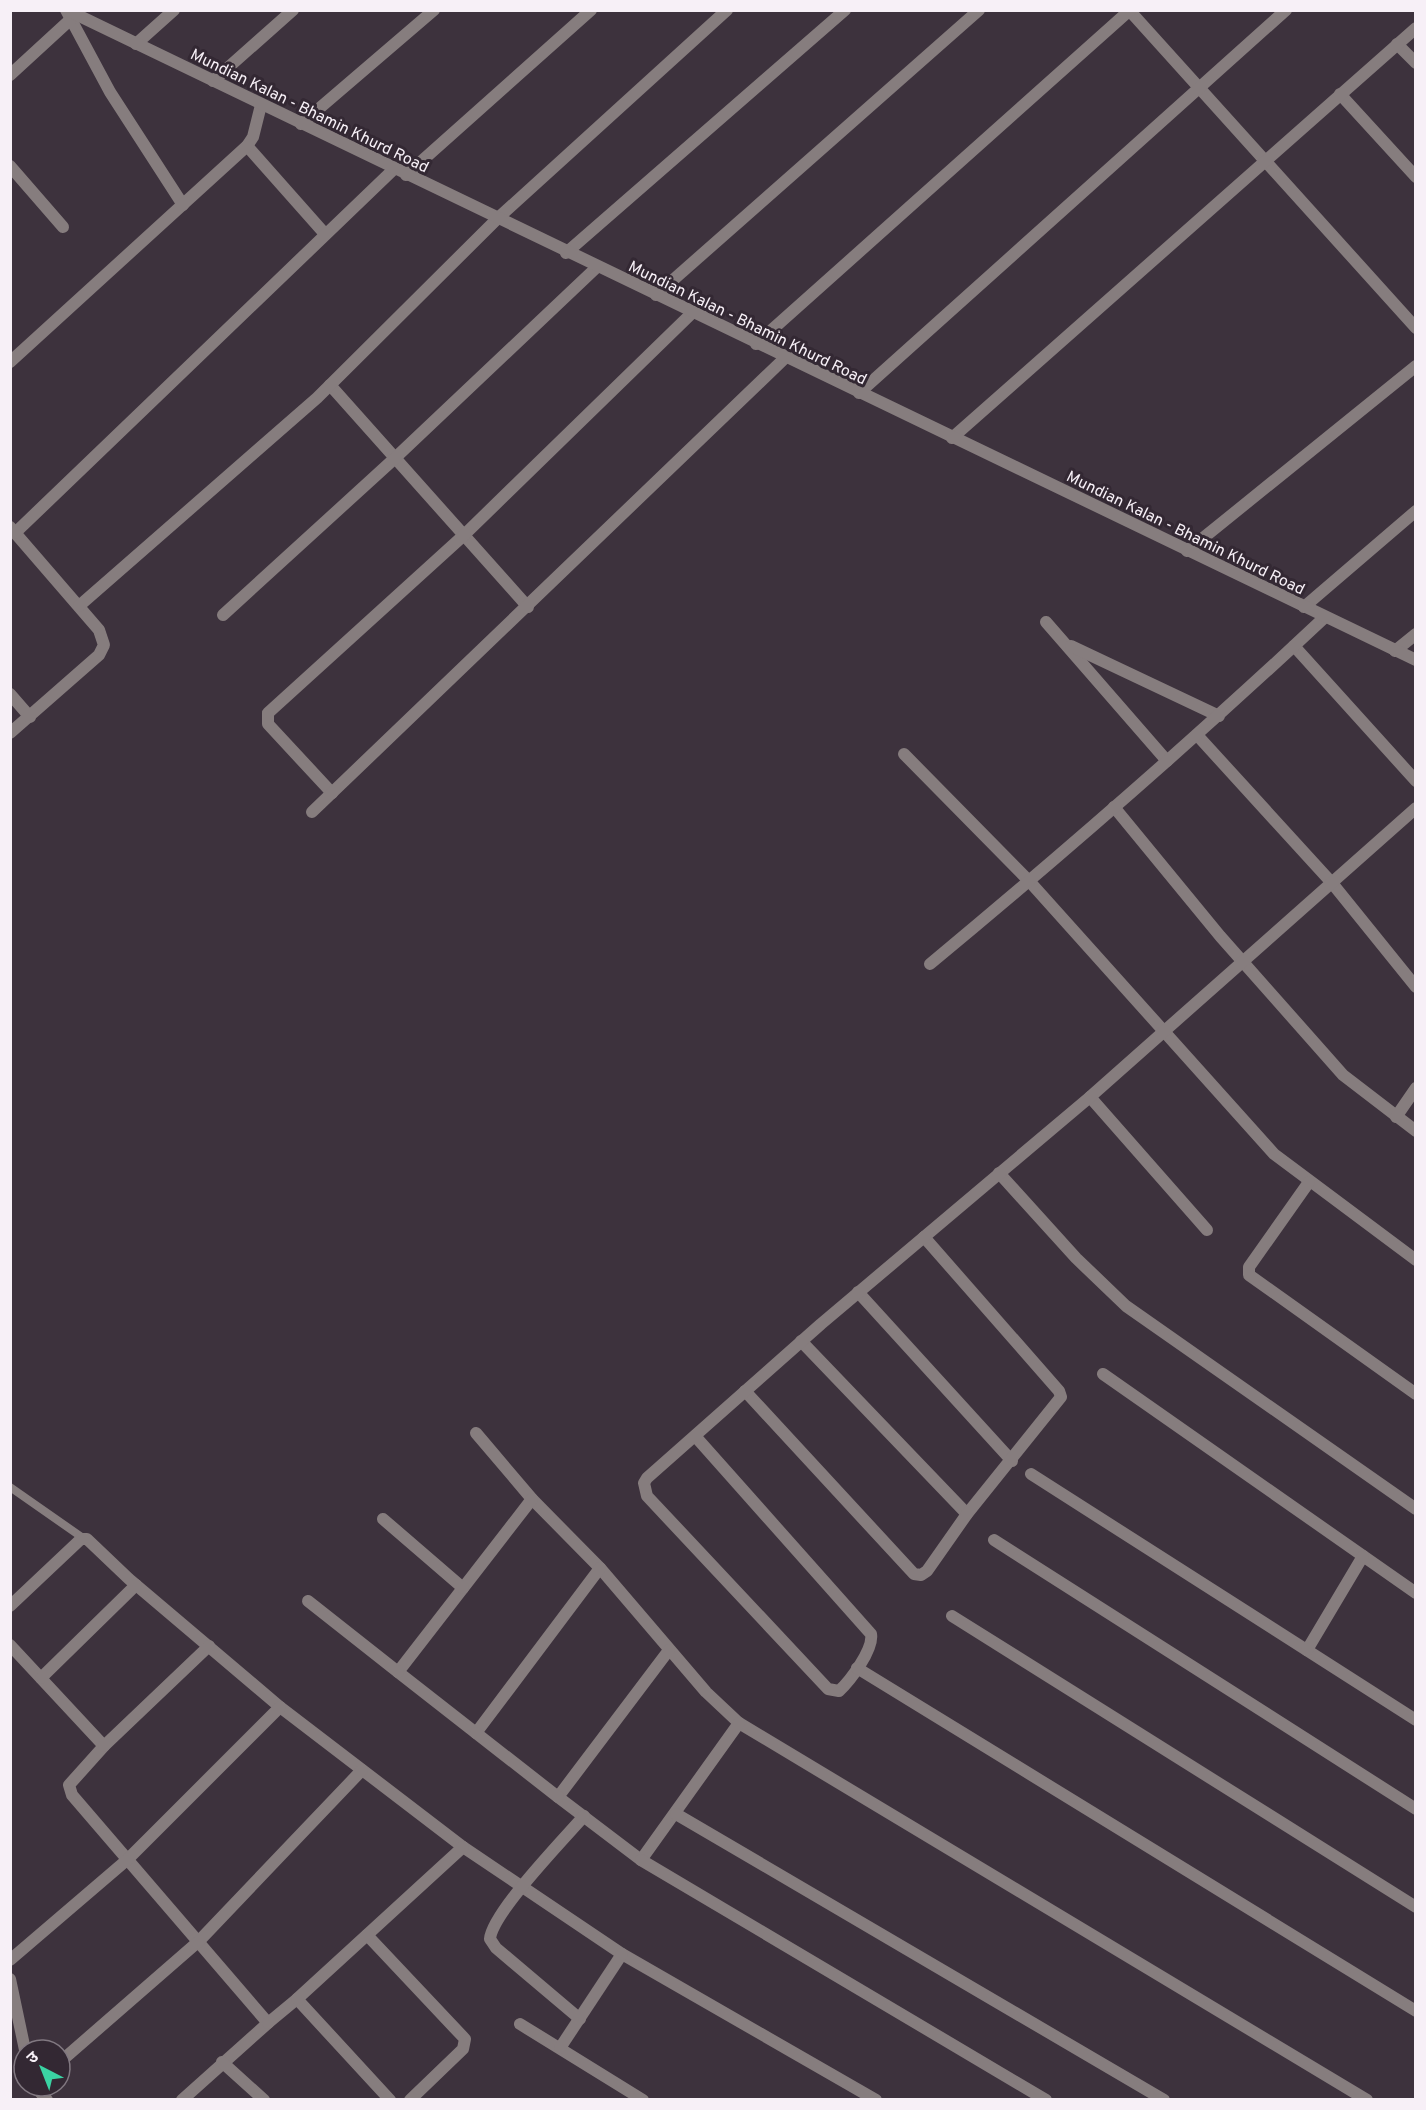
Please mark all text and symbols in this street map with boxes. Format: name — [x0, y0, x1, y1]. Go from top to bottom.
street label: Mundian Kalan - Bhamin Khurd Road — [187, 45, 432, 178]
street label: Mundian Kalan - Bhamin Khurd Road — [625, 257, 870, 390]
street label: Mundian Kalan - Bhamin Khurd Road — [1063, 467, 1308, 600]
north arrow — [12, 2038, 72, 2098]
text: उ — [23, 2047, 44, 2069]

